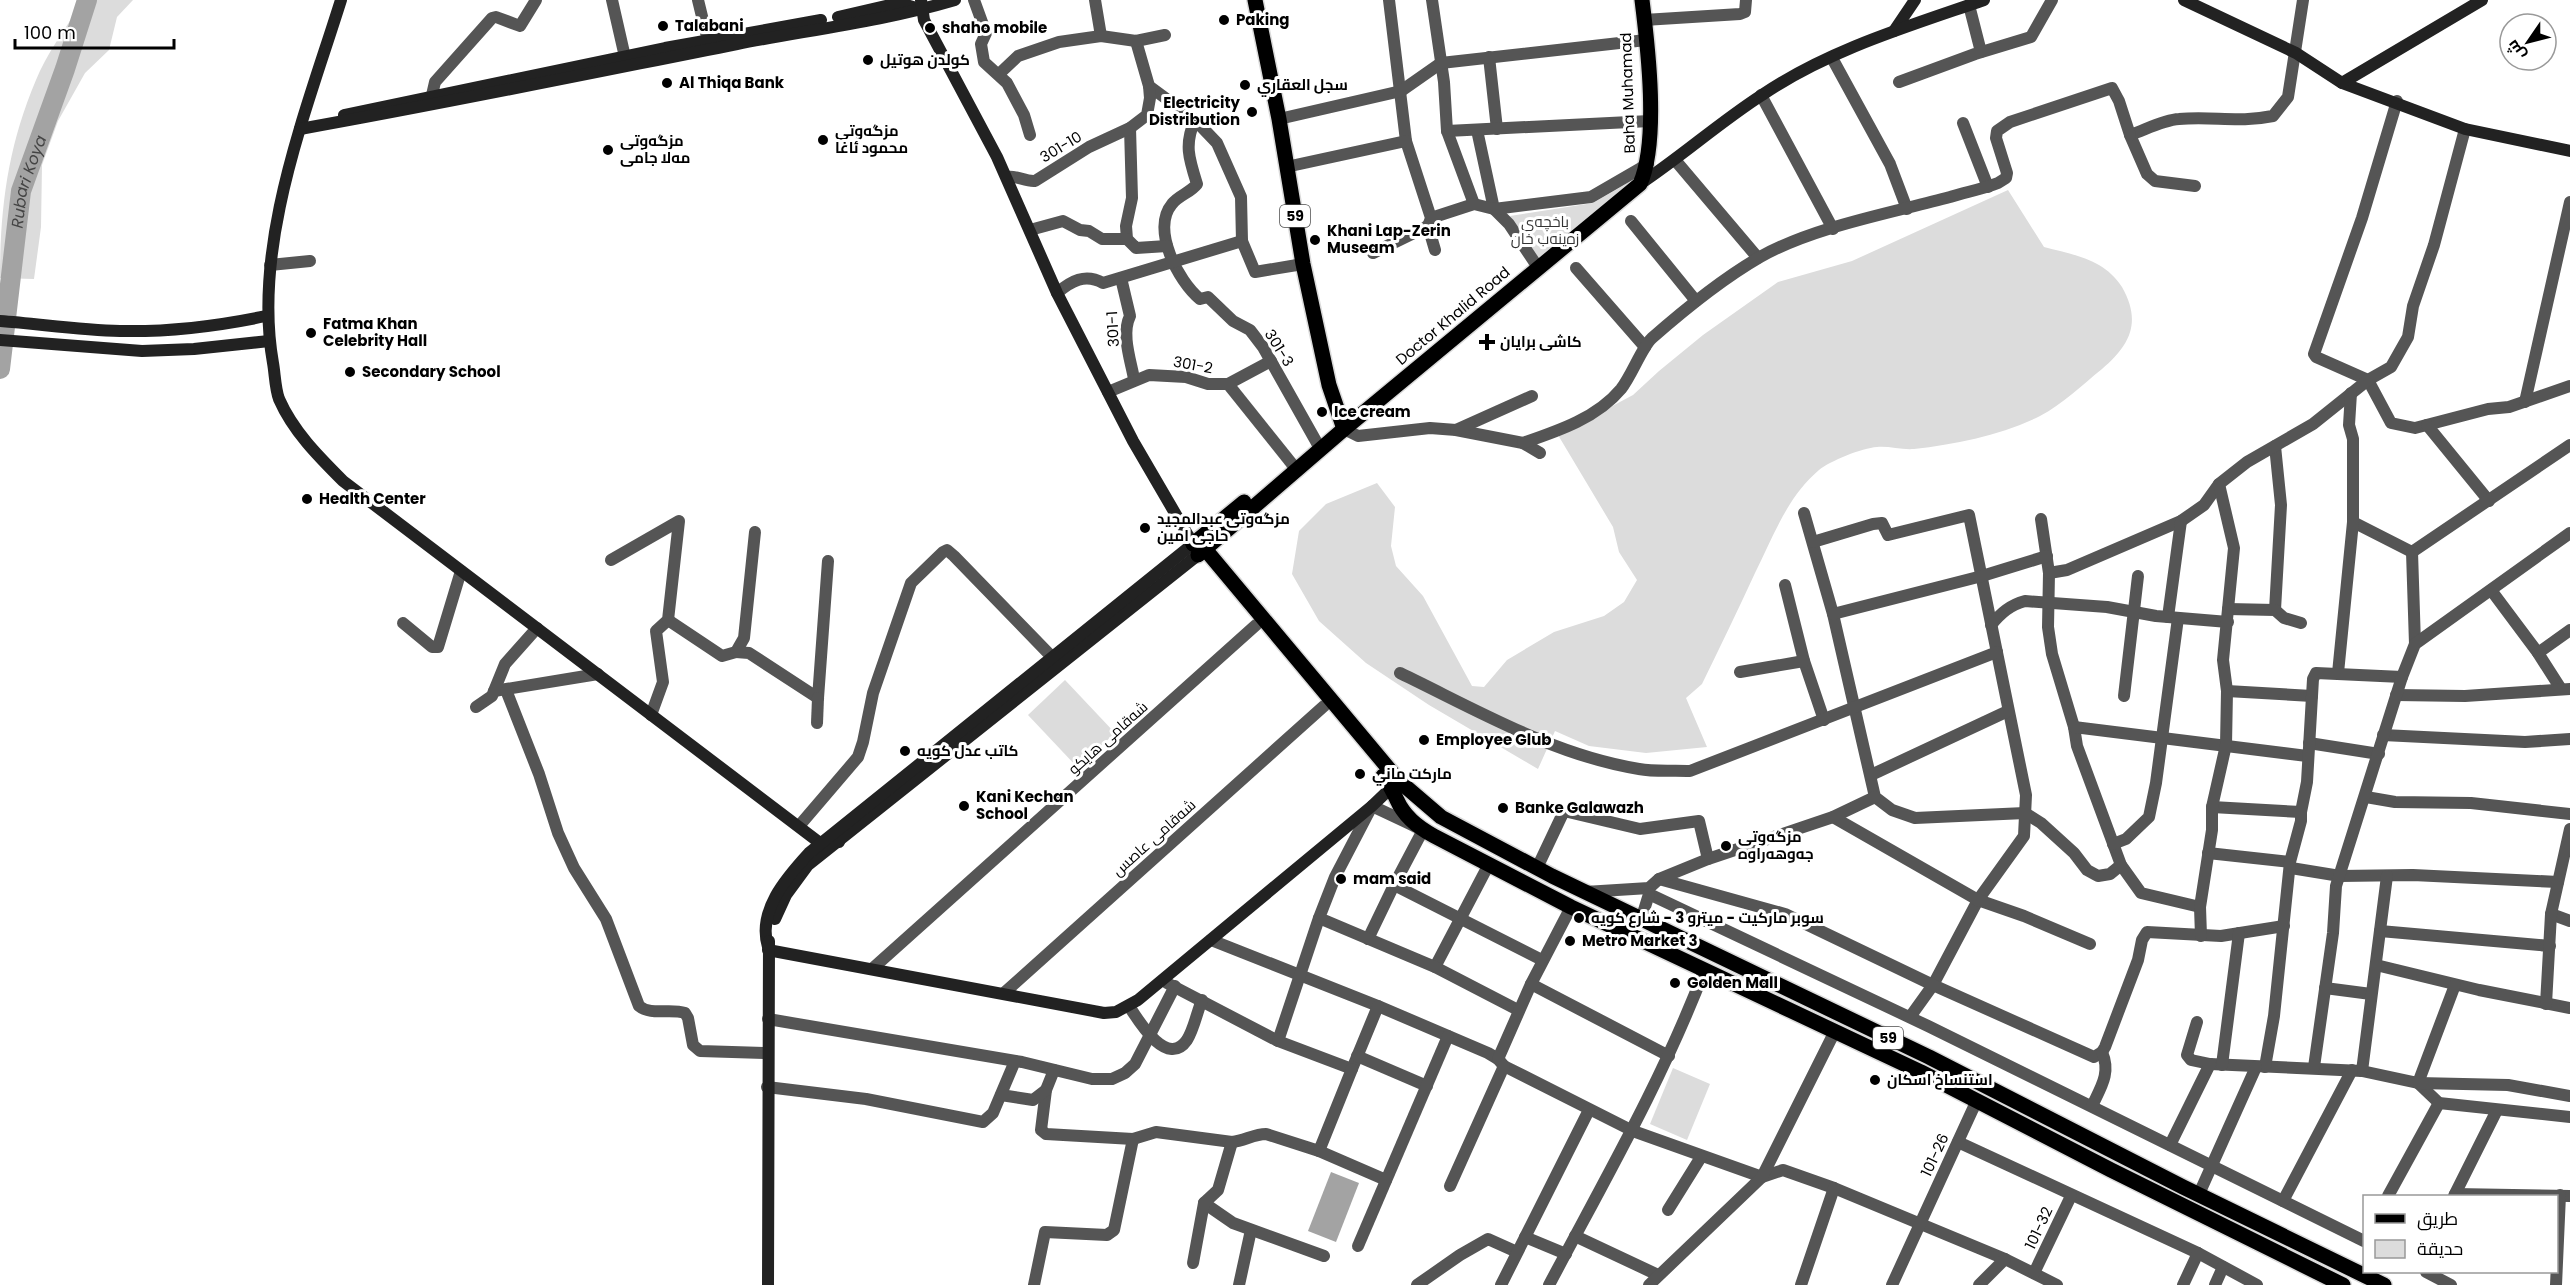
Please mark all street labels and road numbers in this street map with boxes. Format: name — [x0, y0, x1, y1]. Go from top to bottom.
street label: Baha Muhamad — [1615, 32, 1640, 154]
street label: 301-10 — [1036, 126, 1086, 167]
road number: 59 — [1280, 205, 1310, 227]
street label: Doctor Khalid Road — [1391, 262, 1514, 370]
street label: 301-1 — [1101, 310, 1124, 348]
street label: 301-3 — [1260, 325, 1299, 370]
street label: 301-2 — [1172, 351, 1215, 378]
street label: شه‌قامی هایكو — [1063, 696, 1152, 779]
street label: شه‌قامی عاصس — [1107, 794, 1200, 881]
road number: 59 — [1873, 1027, 1903, 1049]
street label: 101-26 — [1915, 1130, 1954, 1180]
street label: 101-32 — [2020, 1203, 2058, 1253]

